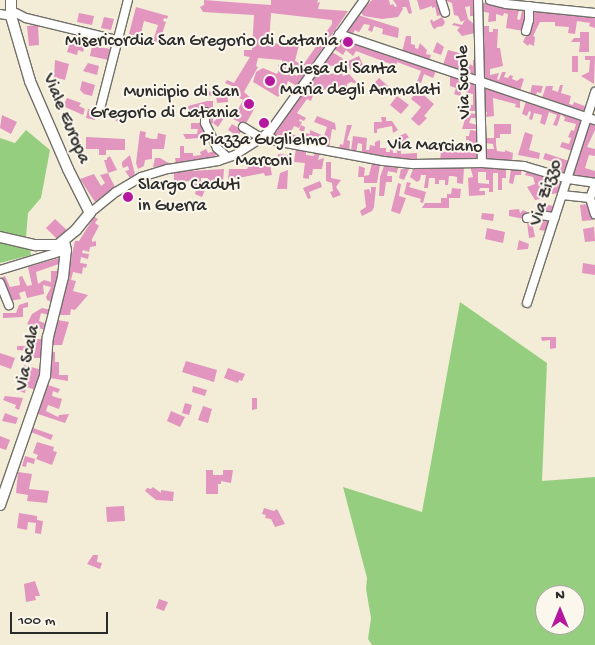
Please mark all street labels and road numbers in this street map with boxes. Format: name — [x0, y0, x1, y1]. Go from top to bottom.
street label: Via Scuole — [453, 45, 477, 119]
street label: Viale Europa — [36, 71, 94, 167]
street label: Via Marciano — [387, 135, 483, 159]
street label: Via Zizzo — [526, 157, 568, 229]
street label: Via Scala — [12, 323, 46, 393]

